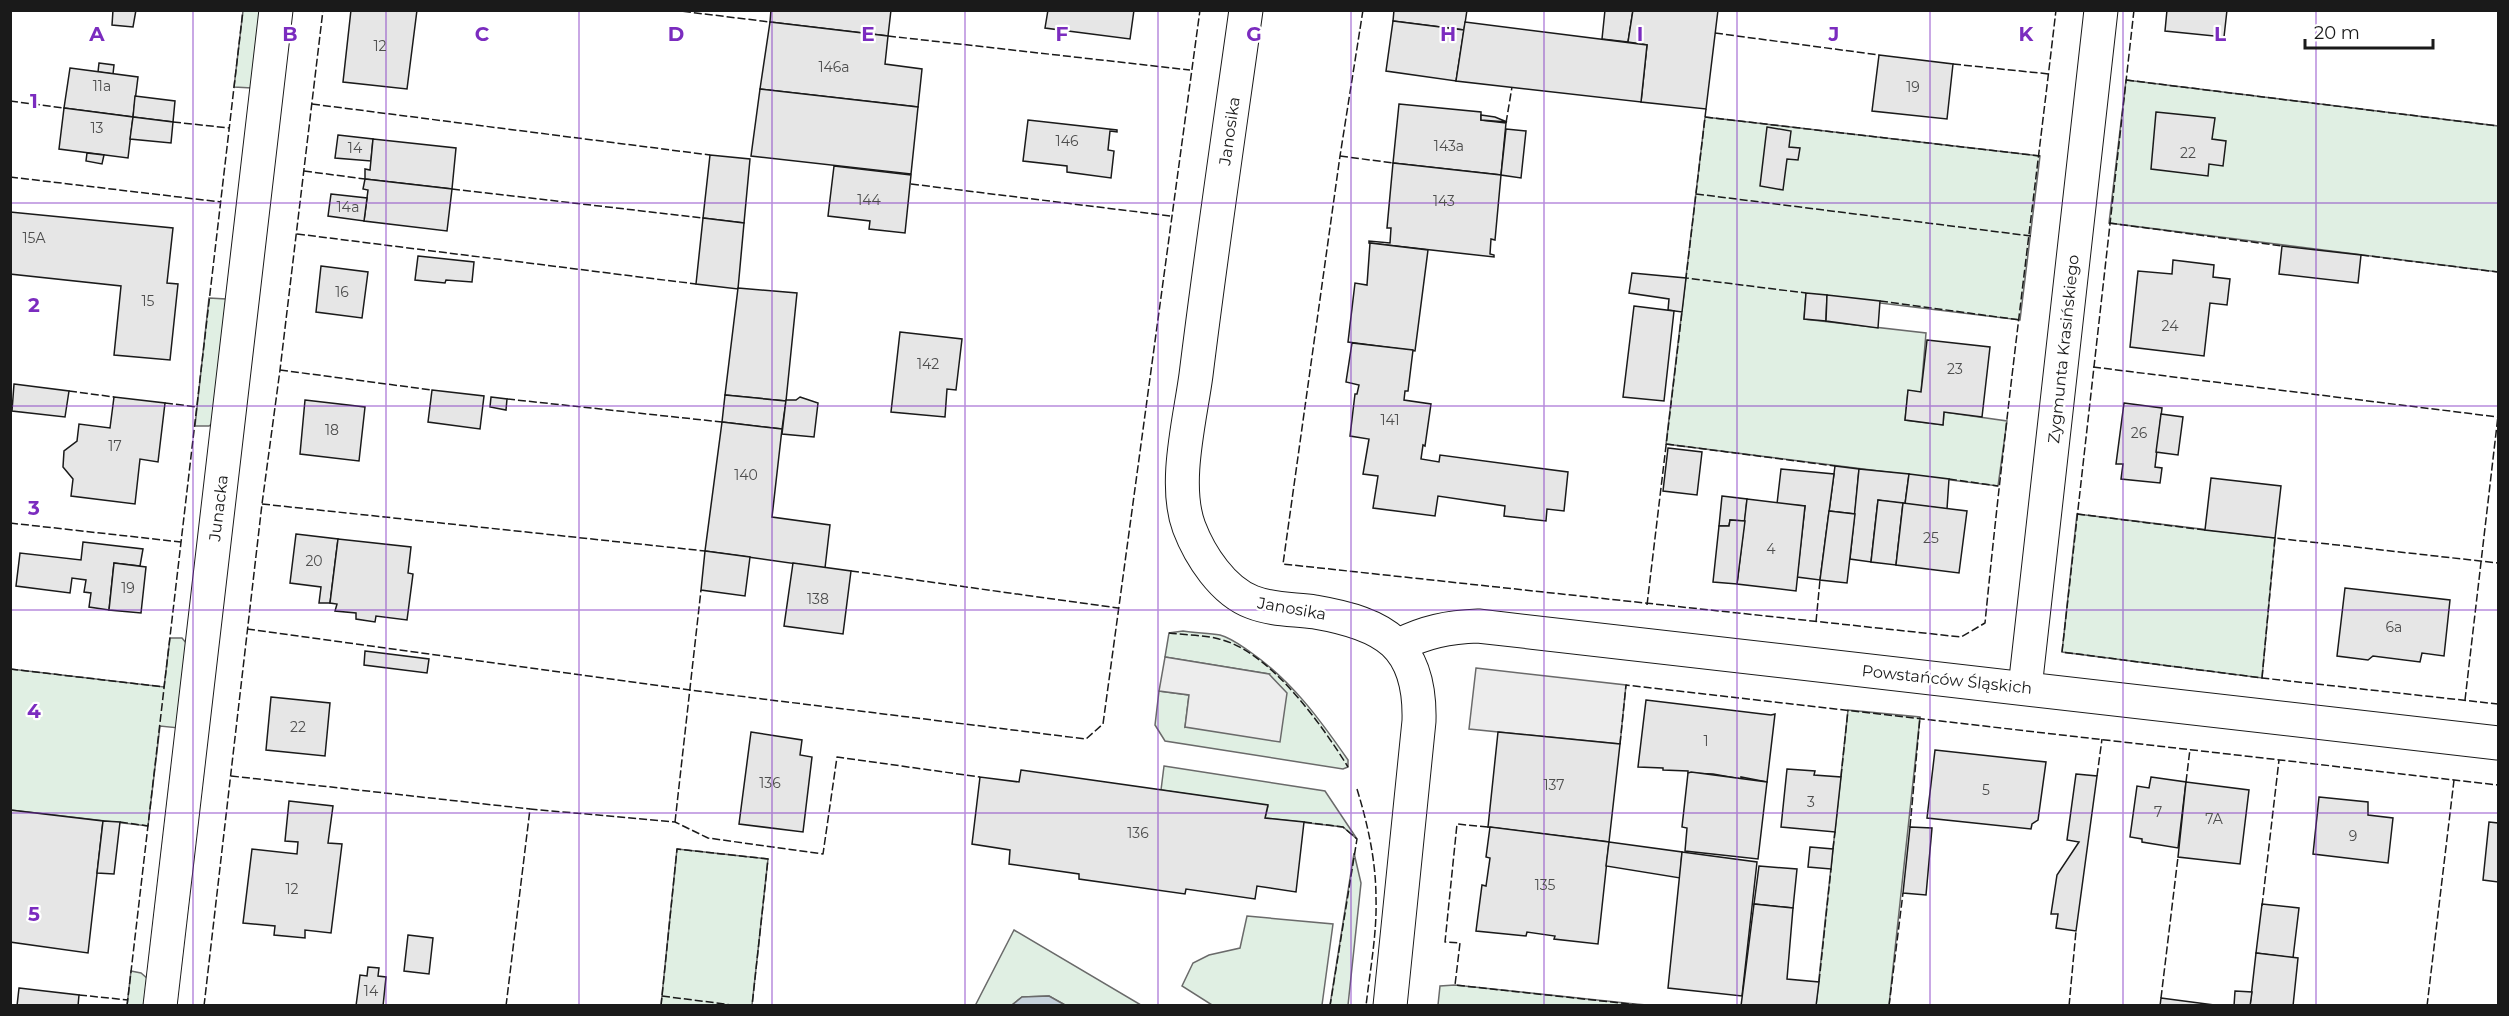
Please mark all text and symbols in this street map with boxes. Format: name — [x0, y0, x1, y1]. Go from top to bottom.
scale bar — [2305, 12, 2432, 50]
text: A — [88, 22, 105, 46]
text: B — [282, 22, 298, 46]
text: C — [475, 22, 490, 46]
text: D — [668, 22, 684, 46]
text: E — [861, 22, 875, 46]
text: F — [1056, 22, 1069, 46]
text: G — [1246, 22, 1262, 46]
text: H — [1440, 22, 1456, 46]
text: I — [1637, 22, 1643, 46]
text: J — [1828, 22, 1839, 46]
text: K — [2019, 22, 2035, 46]
text: L — [2214, 22, 2226, 46]
text: 20 m — [2314, 22, 2360, 44]
house number: 12 — [373, 37, 387, 55]
house number: 146a — [818, 58, 850, 76]
house number: 11a — [93, 77, 111, 95]
house number: 19 — [1906, 78, 1920, 96]
text: 1 — [30, 89, 38, 113]
street label: Janosika — [1215, 95, 1244, 168]
house number: 13 — [91, 119, 104, 137]
house number: 146 — [1056, 132, 1079, 150]
house number: 143a — [1434, 137, 1464, 155]
house number: 14 — [348, 139, 363, 157]
house number: 22 — [2180, 144, 2196, 162]
house number: 144 — [857, 191, 882, 209]
house number: 143 — [1433, 192, 1455, 210]
house number: 14a — [337, 198, 359, 216]
house number: 15A — [22, 229, 46, 247]
street label: Zygmunta Krasińskiego — [2044, 254, 2083, 444]
house number: 16 — [335, 283, 349, 301]
house number: 15 — [142, 292, 155, 310]
text: 2 — [28, 293, 40, 317]
house number: 24 — [2162, 317, 2179, 335]
house number: 142 — [917, 355, 939, 373]
house number: 23 — [1947, 360, 1963, 378]
house number: 141 — [1380, 411, 1400, 429]
house number: 18 — [325, 421, 339, 439]
house number: 26 — [2131, 424, 2148, 442]
house number: 17 — [108, 437, 122, 455]
house number: 140 — [734, 466, 758, 484]
street label: Junacka — [205, 474, 232, 543]
text: 3 — [27, 496, 40, 520]
house number: 25 — [1923, 529, 1939, 547]
house number: 4 — [1766, 540, 1776, 558]
house number: 20 — [305, 552, 323, 570]
house number: 19 — [121, 579, 135, 597]
house number: 138 — [807, 590, 829, 608]
street label: Janosika — [1255, 593, 1328, 624]
house number: 6a — [2386, 618, 2402, 636]
street label: Powstańców Śląskich — [1861, 661, 2033, 698]
text: 4 — [27, 699, 41, 723]
house number: 22 — [290, 718, 306, 736]
house number: 1 — [1703, 732, 1709, 750]
house number: 136 — [759, 774, 781, 792]
house number: 137 — [1543, 776, 1565, 794]
house number: 5 — [1982, 781, 1990, 799]
house number: 3 — [1807, 793, 1815, 811]
house number: 7 — [2154, 803, 2162, 821]
house number: 7A — [2205, 810, 2224, 828]
house number: 136 — [1127, 824, 1149, 842]
house number: 9 — [2349, 827, 2357, 845]
house number: 135 — [1535, 876, 1555, 894]
house number: 12 — [285, 880, 299, 898]
text: 5 — [28, 902, 40, 926]
house number: 14 — [364, 982, 379, 1000]

